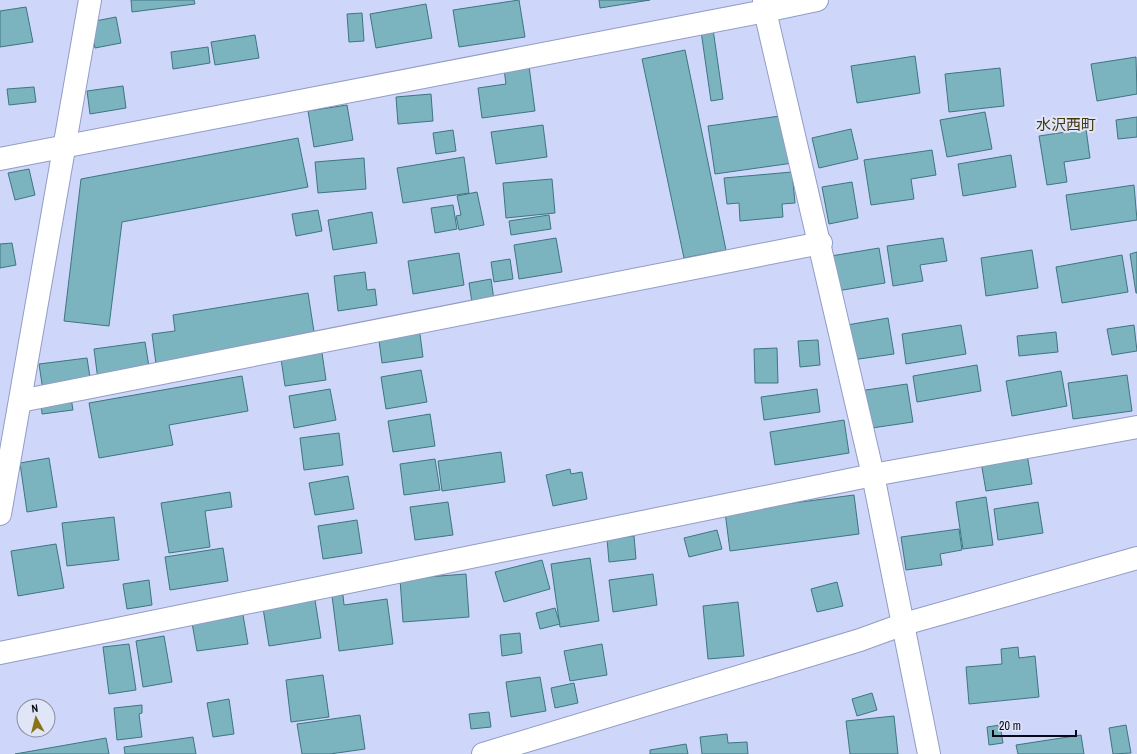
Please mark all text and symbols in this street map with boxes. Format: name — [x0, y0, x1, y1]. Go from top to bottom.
district label: 水沢西町 — [1036, 114, 1096, 135]
north arrow — [16, 698, 56, 738]
text: N — [31, 701, 39, 715]
scale bar — [993, 712, 1076, 738]
text: 20 m — [999, 718, 1021, 734]

